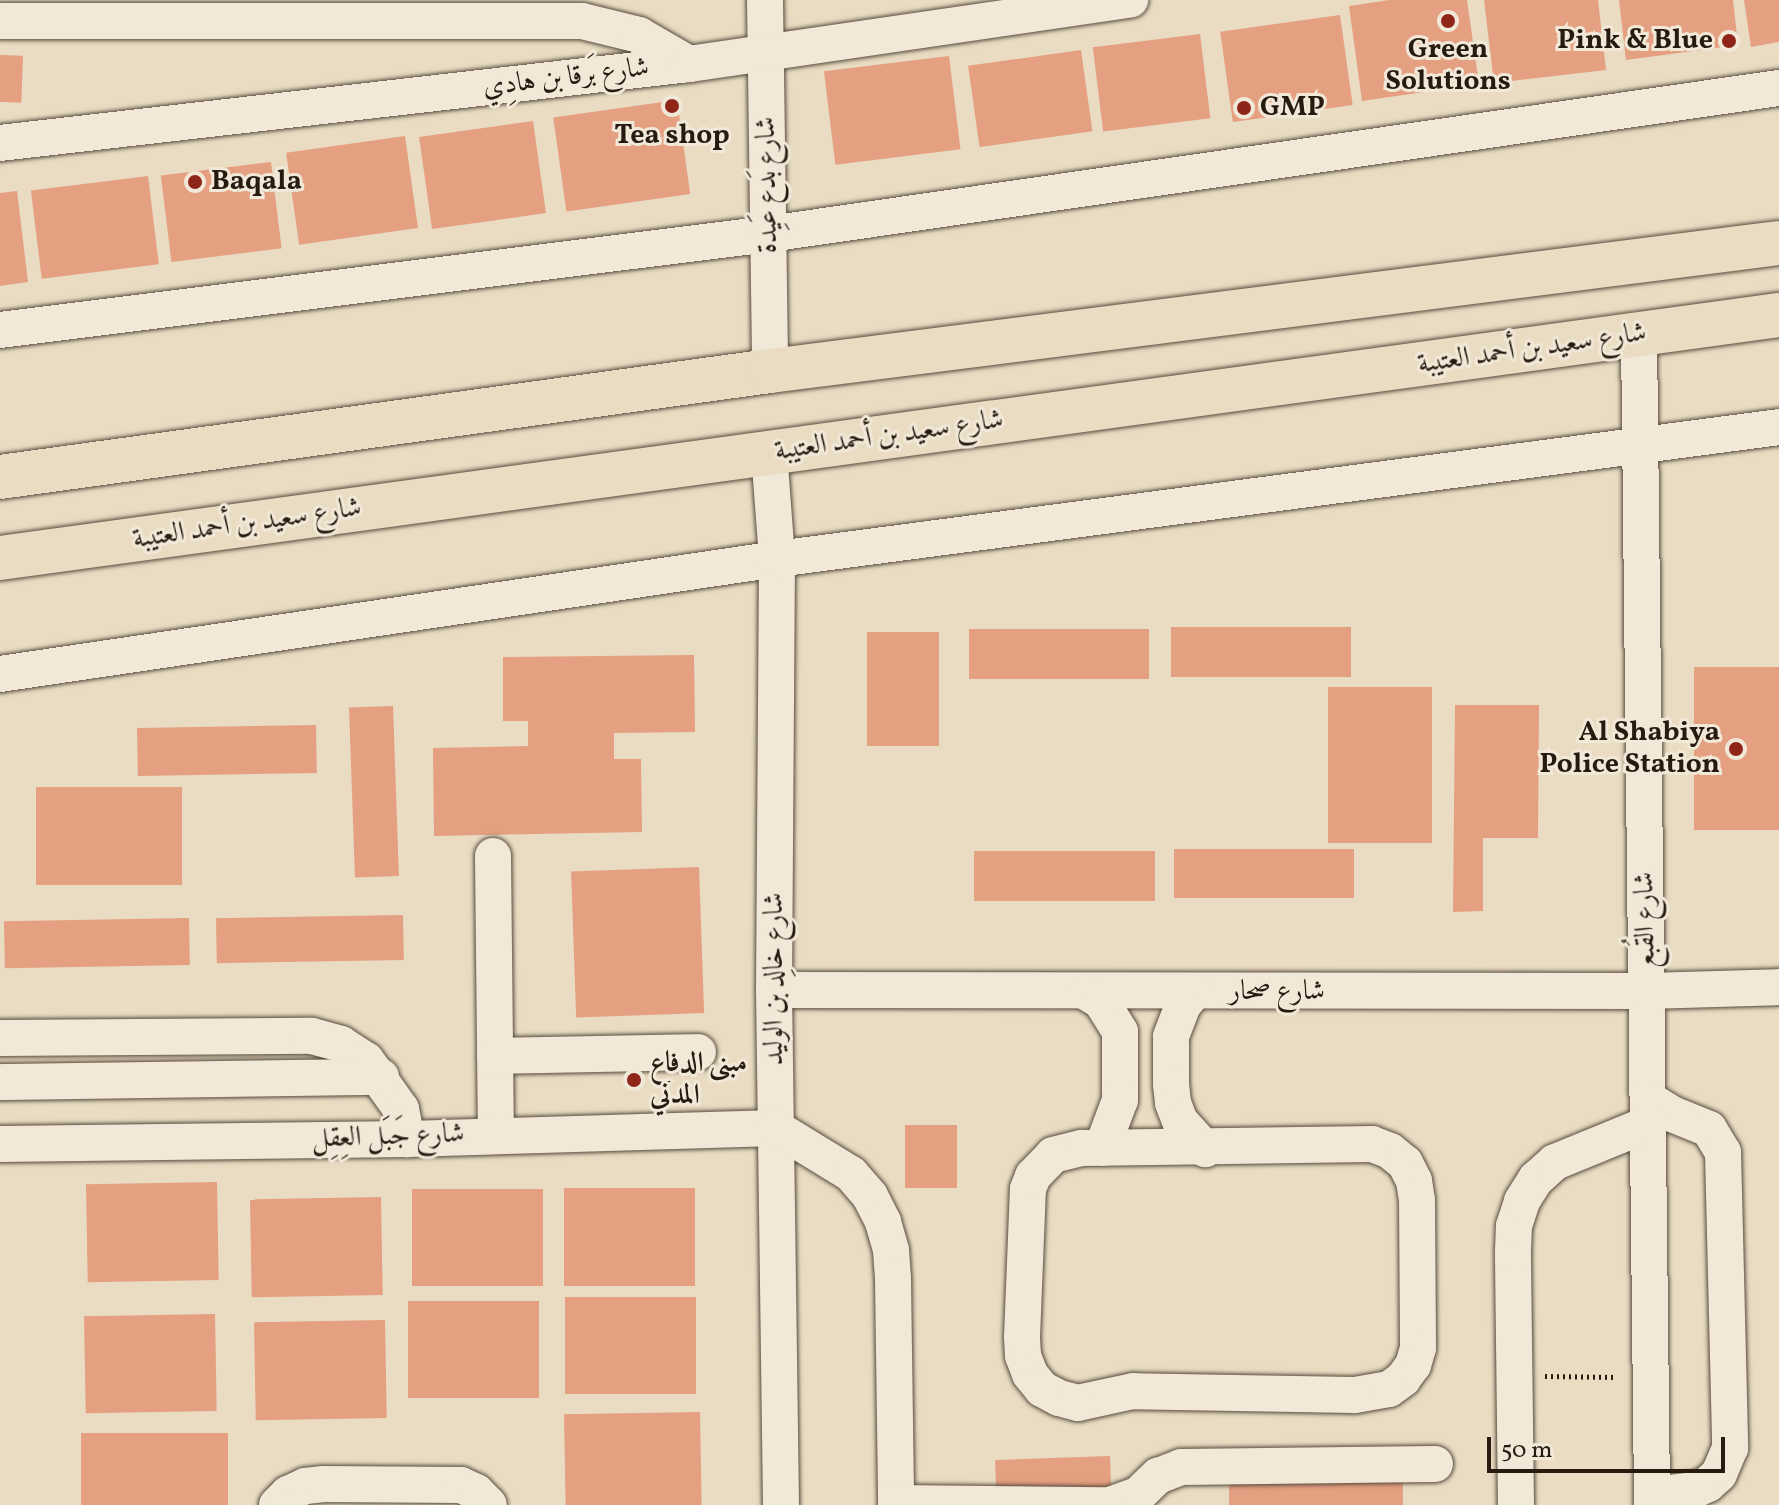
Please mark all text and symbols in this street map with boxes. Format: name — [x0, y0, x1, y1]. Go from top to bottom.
marker: Green Solutions — [1439, 12, 1457, 30]
place label: Pink & Blue — [1557, 24, 1713, 58]
marker: Pink & Blue — [1720, 32, 1738, 50]
place label: Green Solutions — [1385, 33, 1511, 99]
street label: شارع بَرقا بن هادِي — [481, 51, 651, 105]
place label: GMP — [1260, 91, 1325, 125]
marker: Tea shop — [663, 97, 681, 115]
marker: GMP — [1235, 99, 1253, 117]
street label: شارع بَدع عَيِدة — [750, 116, 786, 254]
place label: Tea shop — [614, 119, 730, 153]
place label: Baqala — [211, 165, 302, 199]
marker: Baqala — [186, 173, 204, 191]
street label: شارع سعيد بن أحمد العتيبة — [1415, 316, 1649, 382]
street label: شارع سعيد بن أحمد العتيبة — [772, 403, 1006, 469]
street label: شارع سعيد بن أحمد العتيبة — [130, 491, 364, 557]
place label: Al Shabiya Police Station — [1539, 716, 1720, 782]
marker: Al Shabiya Police Station — [1727, 740, 1745, 758]
street label: شارع القُبع — [1628, 872, 1664, 968]
street label: شارع خالِد بن الوليد — [758, 893, 792, 1065]
street label: شارع صحار — [1229, 975, 1325, 1009]
place label: مبنى الدفاع المدني — [650, 1047, 747, 1113]
marker: مبنى الدفاع المدني — [625, 1071, 643, 1089]
street label: شارع جَبَل العِقِل — [311, 1118, 465, 1156]
scale bar — [1491, 1421, 1729, 1471]
text: 50 m — [1501, 1434, 1553, 1468]

